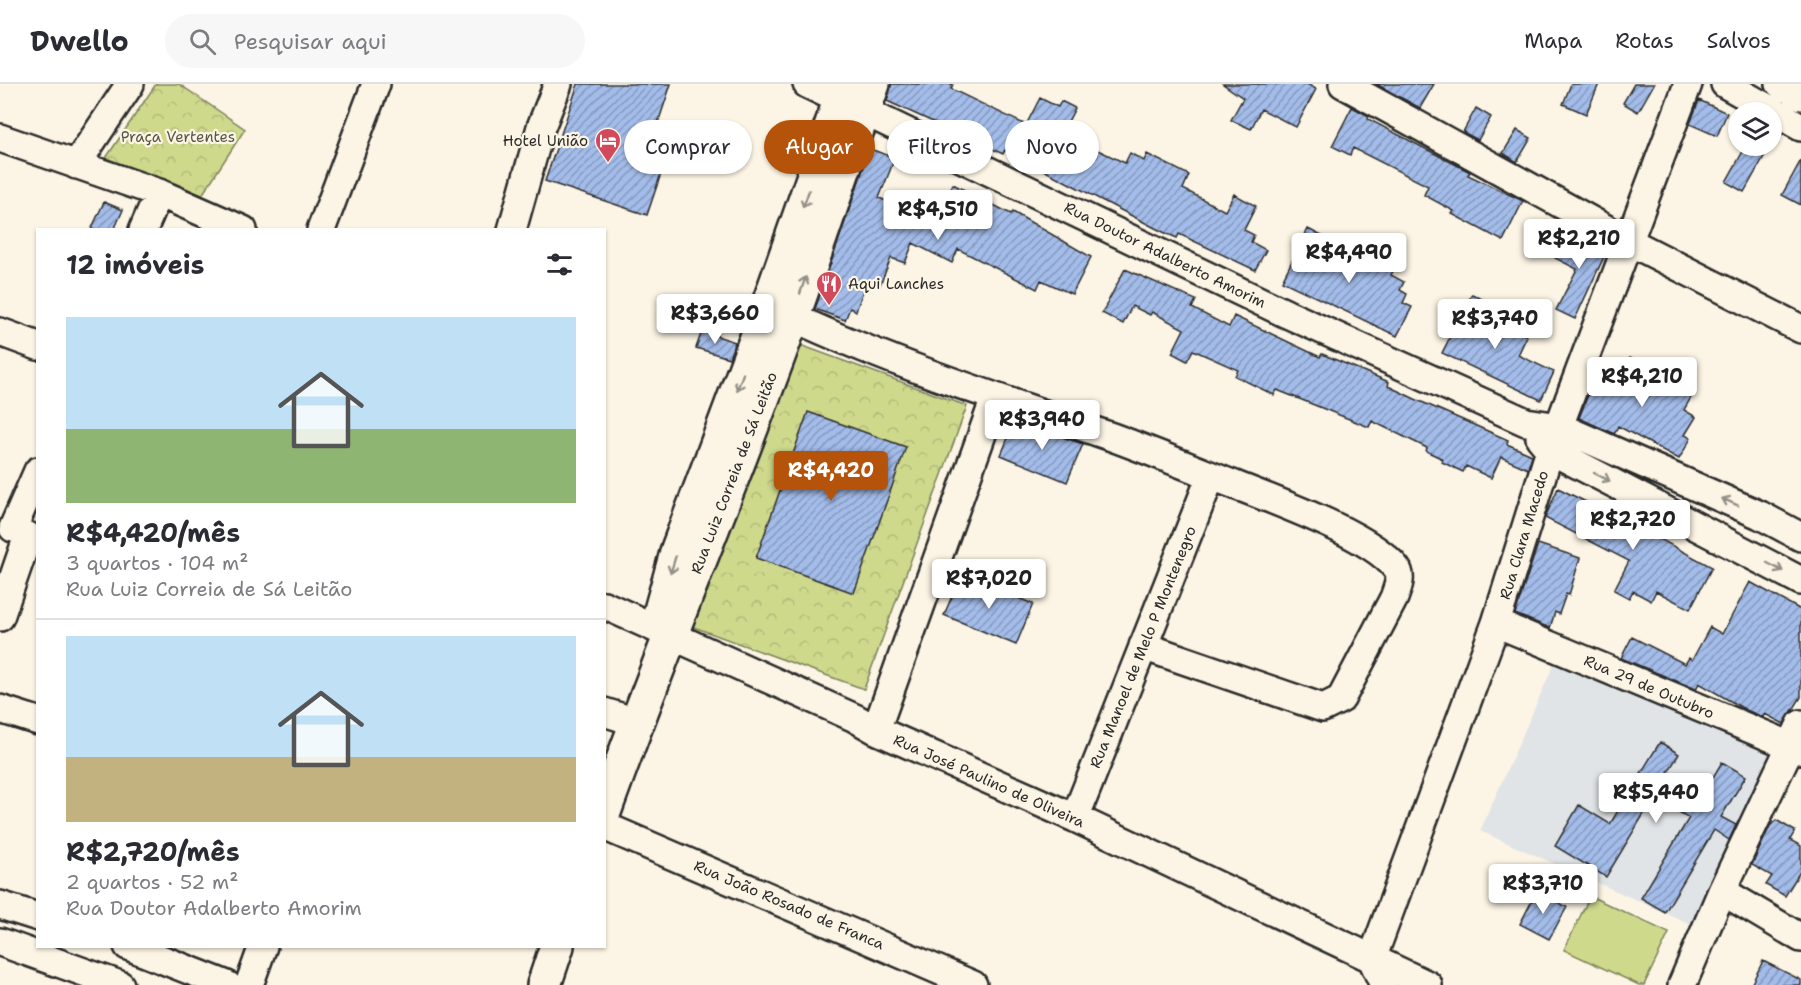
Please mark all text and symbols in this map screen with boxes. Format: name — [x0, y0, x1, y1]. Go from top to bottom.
search box — [165, 14, 585, 68]
text: Dwello — [30, 22, 129, 60]
icon: search — [186, 25, 219, 58]
text: Pesquisar aqui — [234, 27, 387, 56]
text: Mapa — [1524, 27, 1582, 55]
text: Rotas — [1615, 27, 1674, 55]
text: Salvos — [1707, 27, 1771, 55]
map controls — [1728, 102, 1782, 156]
button: layers — [1728, 102, 1782, 156]
chip: Comprar — [624, 120, 752, 174]
chip: Alugar — [764, 120, 875, 174]
chip: Filtros — [887, 120, 993, 174]
chip: Novo — [1005, 120, 1099, 174]
hotel icon: Hotel União — [593, 126, 623, 164]
park label: Praça Vertentes — [121, 127, 235, 147]
place label: Hotel União — [503, 131, 588, 151]
one-way arrow — [799, 189, 810, 208]
pin: R$4,510 — [883, 190, 993, 241]
text: R$4,510 — [897, 196, 979, 222]
street label: Rua Doutor Adalberto Amorim — [1061, 197, 1269, 313]
pin: R$2,210 — [1524, 219, 1634, 270]
text: R$2,210 — [1538, 225, 1620, 251]
pin: R$4,490 — [1294, 233, 1404, 284]
text: R$4,490 — [1305, 239, 1393, 265]
text: 12 imóveis — [66, 247, 204, 282]
icon: filters — [543, 248, 576, 281]
restaurant icon: Aqui Lanches — [814, 269, 844, 307]
place label: Aqui Lanches — [848, 274, 944, 294]
one-way arrow — [798, 276, 809, 295]
pin: R$3,660 — [660, 294, 770, 345]
pin: R$3,740 — [1440, 299, 1550, 350]
text: R$3,660 — [671, 300, 759, 326]
text: R$3,740 — [1452, 305, 1538, 331]
icon: home — [267, 356, 375, 464]
pin: R$4,210 — [1587, 357, 1697, 408]
text: R$4,210 — [1601, 363, 1683, 389]
street label: Rua Luiz Correia de Sá Leitão — [686, 369, 782, 577]
one-way arrow — [734, 372, 745, 391]
pin: R$3,940 — [987, 400, 1097, 451]
text: R$3,940 — [999, 406, 1085, 432]
pin: R$4,420 — [776, 451, 886, 502]
text: R$4,420 — [788, 457, 874, 483]
street label: Rua Clara Macedo — [1495, 468, 1553, 602]
one-way arrow — [1593, 472, 1611, 483]
one-way arrow — [1721, 495, 1739, 507]
pin: R$2,720 — [1578, 500, 1688, 551]
text: R$2,720 — [1590, 506, 1676, 532]
text: R$4,420/mês — [66, 515, 240, 550]
street label: Rua Manoel de Melo P Montenegro — [1085, 523, 1201, 771]
text: 3 quartos · 104 m² — [66, 550, 248, 576]
one-way arrow — [667, 555, 678, 574]
pin: R$7,020 — [934, 559, 1044, 610]
one-way arrow — [1766, 561, 1783, 573]
text: R$7,020 — [946, 565, 1032, 591]
text: Rua Luiz Correia de Sá Leitão — [66, 576, 352, 602]
street label: Rua 29 de Outubro — [1581, 651, 1717, 723]
icon: home — [267, 675, 375, 783]
street label: Rua José Paulino de Oliveira — [890, 730, 1088, 833]
pin: R$5,440 — [1601, 773, 1711, 824]
text: R$5,440 — [1613, 779, 1699, 805]
text: R$2,720/mês — [66, 834, 240, 869]
street label: Rua João Rosado de Franca — [691, 856, 888, 954]
pin: R$3,710 — [1488, 864, 1598, 915]
text: 2 quartos · 52 m² — [66, 869, 238, 895]
text: R$3,710 — [1503, 870, 1583, 896]
text: Rua Doutor Adalberto Amorim — [66, 895, 362, 921]

